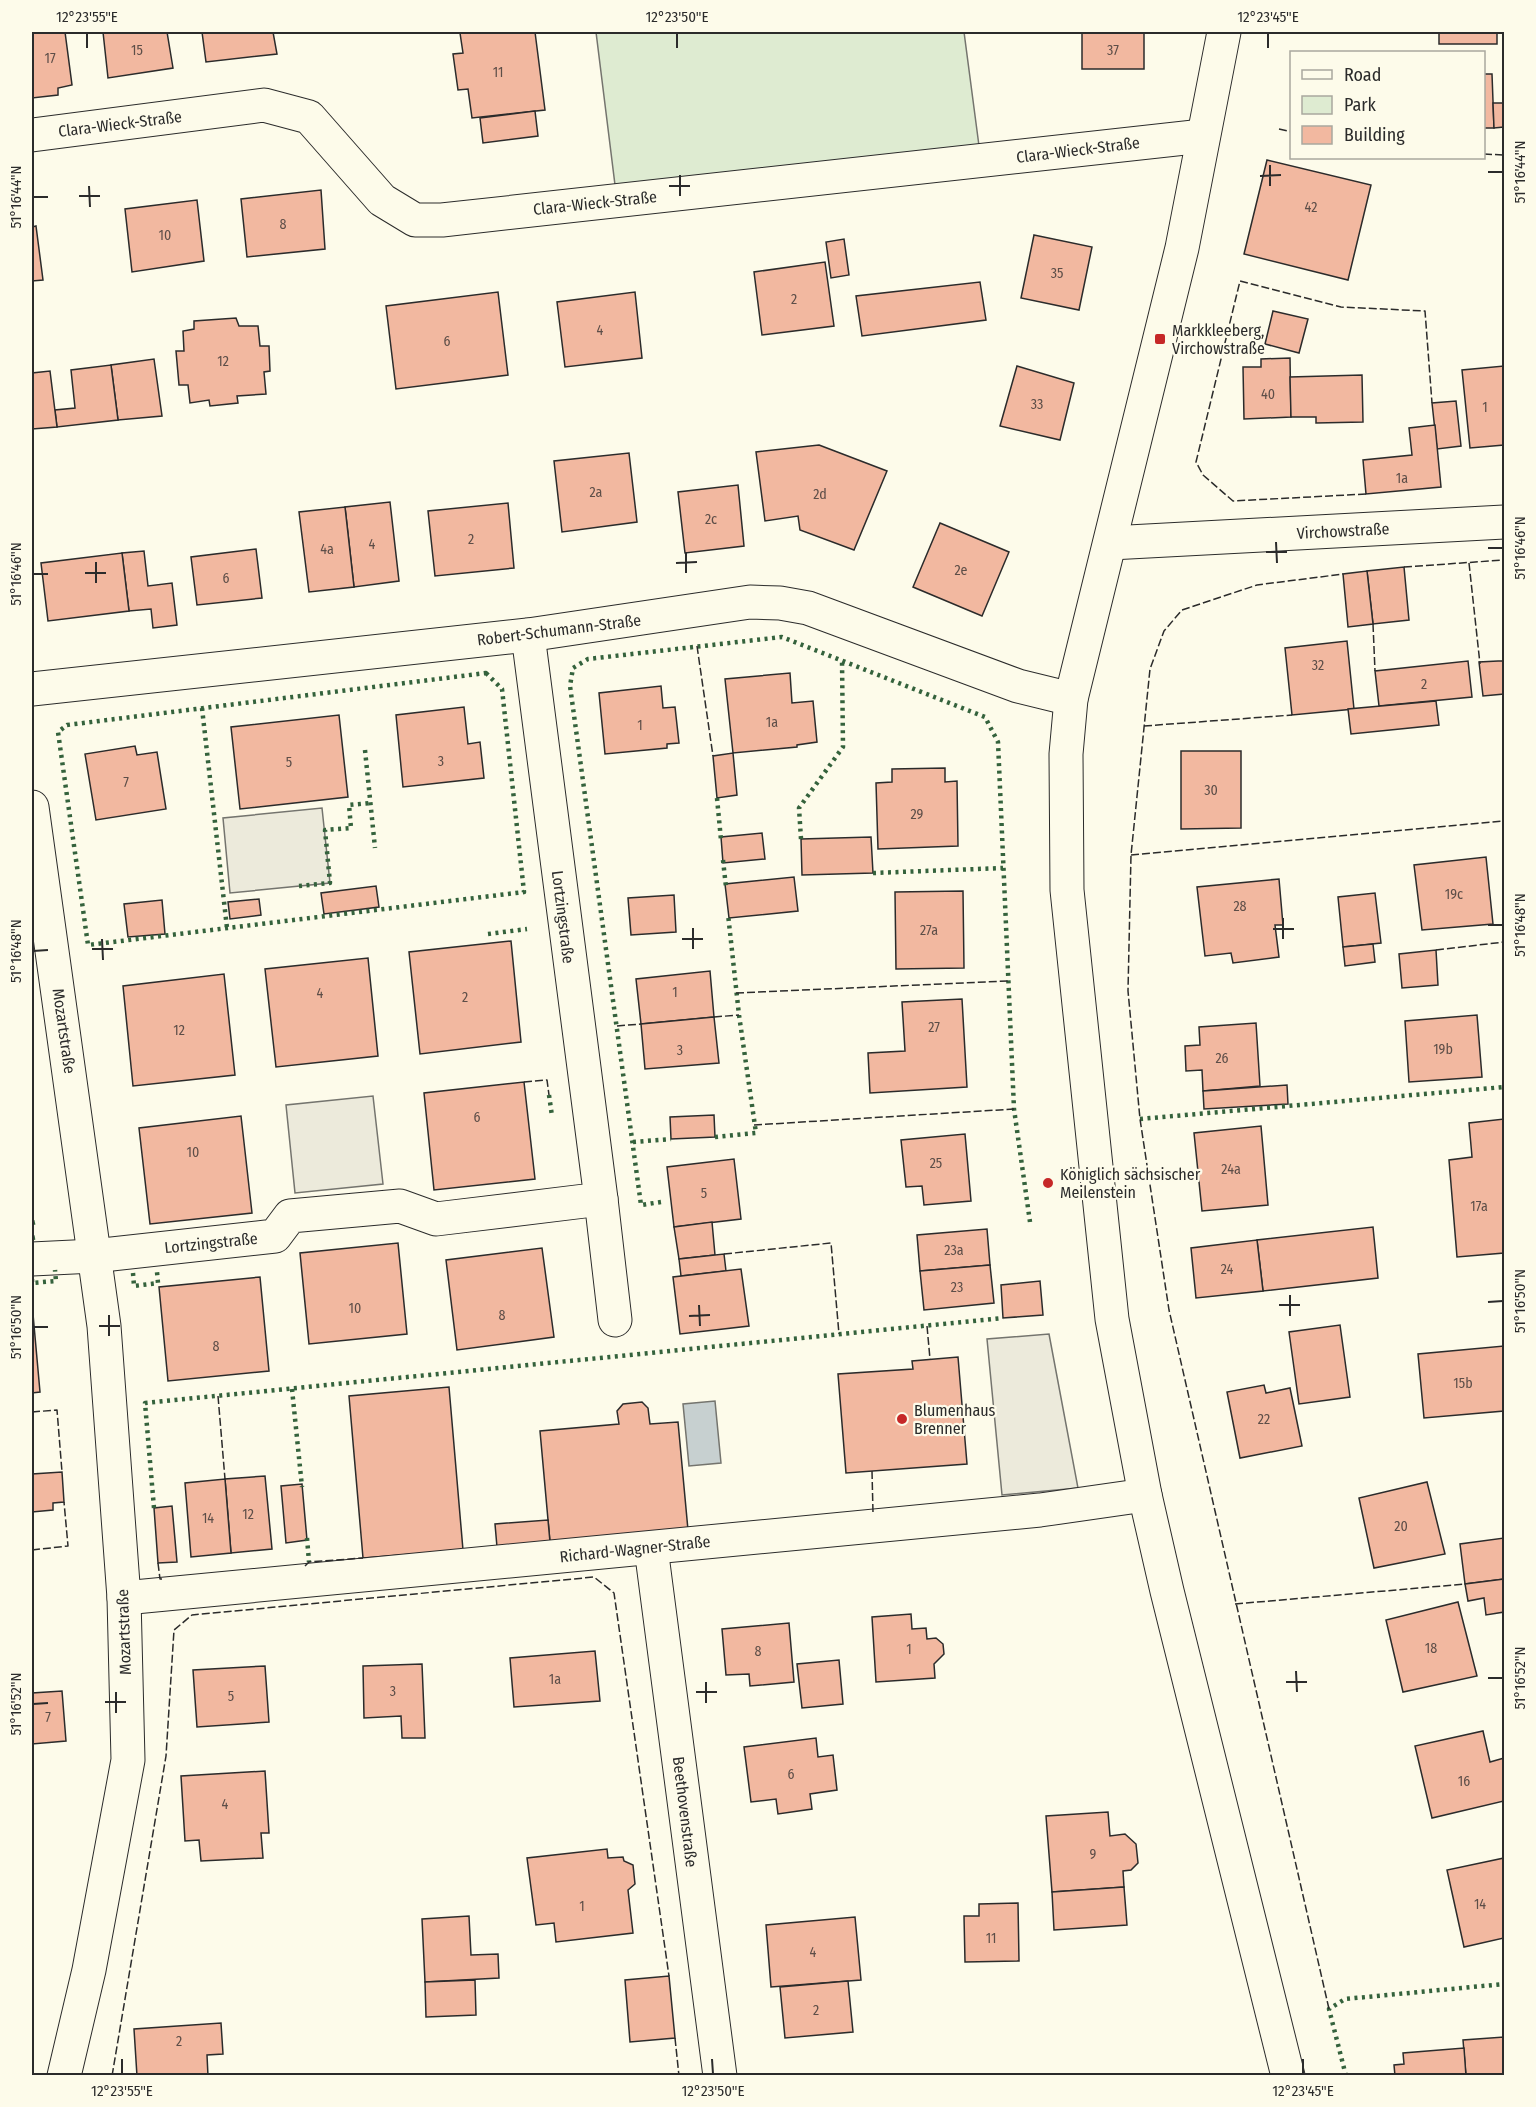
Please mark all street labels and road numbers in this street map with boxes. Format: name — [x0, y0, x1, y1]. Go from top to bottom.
street label: Clara-Wieck-Straße — [57, 107, 183, 141]
street label: Clara-Wieck-Straße — [1015, 133, 1141, 167]
street label: Clara-Wieck-Straße — [532, 187, 658, 219]
street label: Virchowstraße — [1296, 519, 1390, 543]
street label: Robert-Schumann-Straße — [476, 610, 642, 649]
street label: Lortzingstraße — [548, 869, 578, 965]
street label: Mozartstraße — [49, 987, 79, 1075]
street label: Lortzingstraße — [163, 1229, 259, 1257]
street label: Richard-Wagner-Straße — [559, 1532, 711, 1566]
street label: Mozartstraße — [113, 1589, 135, 1675]
street label: Beethovenstraße — [669, 1756, 701, 1869]

